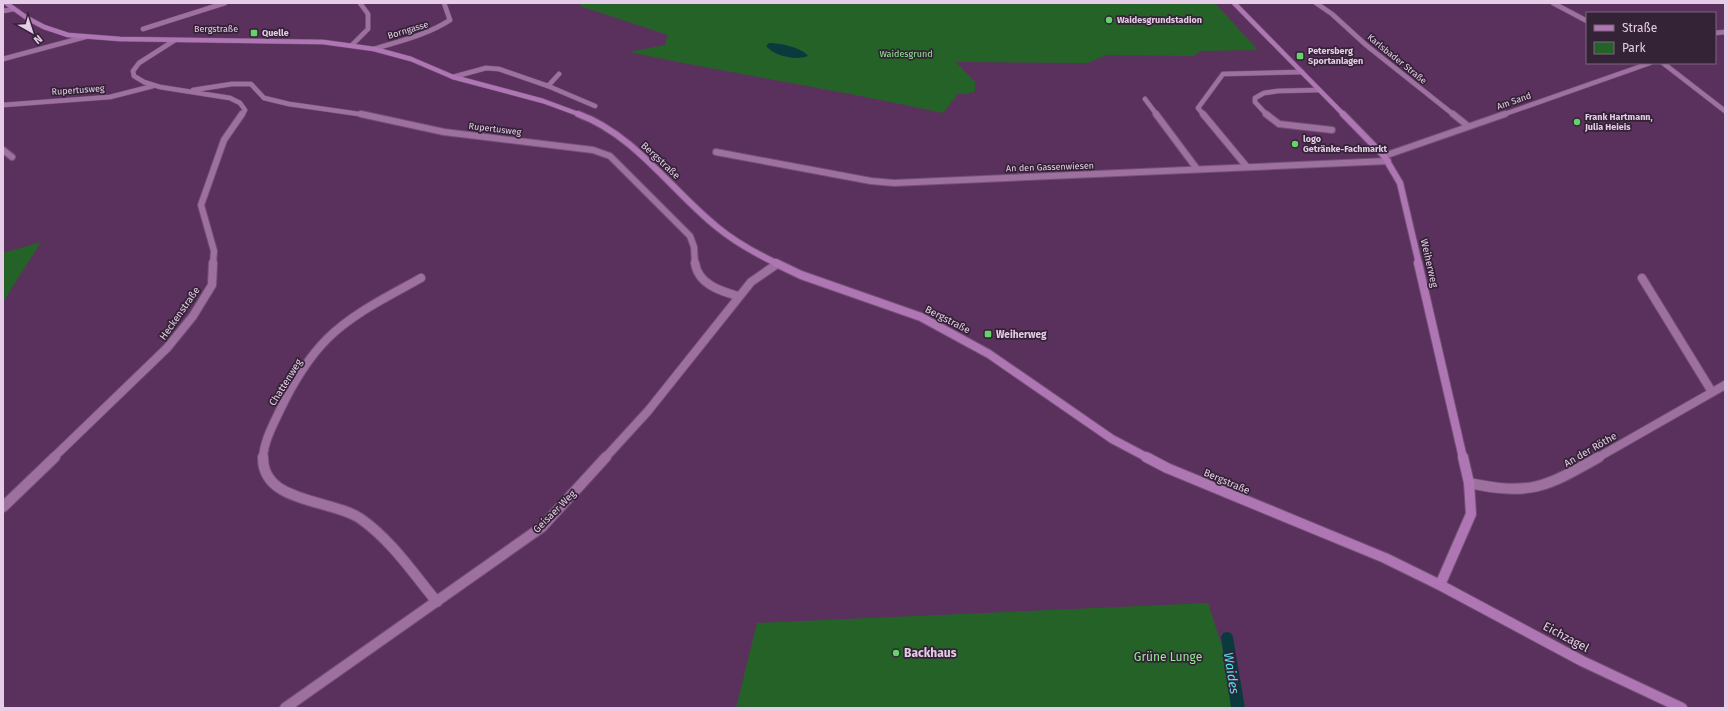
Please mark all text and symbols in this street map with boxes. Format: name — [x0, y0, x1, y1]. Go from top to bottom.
north arrow — [12, 12, 52, 52]
legend — [1586, 12, 1716, 64]
marker: Waidesgrundstadion — [1104, 15, 1114, 25]
place label: Waidesgrundstadion — [1117, 15, 1202, 25]
street label: Borngasse — [386, 19, 430, 41]
text: Straße — [1622, 21, 1657, 35]
street label: Bergstraße — [194, 24, 238, 34]
marker: Quelle — [249, 28, 259, 38]
place label: Quelle — [262, 28, 289, 38]
text: N — [31, 32, 45, 47]
street label: Karlsbader Straße — [1365, 32, 1429, 86]
text: Park — [1622, 41, 1646, 55]
place label: Petersberg Sportanlagen — [1308, 46, 1363, 66]
park label: Waidesgrund — [879, 49, 933, 59]
marker: Petersberg Sportanlagen — [1295, 51, 1305, 61]
street label: Rupertusweg — [51, 83, 105, 97]
street label: Am Sand — [1495, 90, 1533, 112]
place label: Frank Hartmann, Julia Heieis — [1584, 112, 1653, 132]
marker: Frank Hartmann, Julia Heieis — [1572, 117, 1582, 127]
street label: Rupertusweg — [468, 121, 522, 137]
place label: logo Getränke-Fachmarkt — [1303, 134, 1388, 154]
marker: logo Getränke-Fachmarkt — [1290, 139, 1300, 149]
street label: Bergstraße — [638, 140, 682, 182]
street label: An den Gassenwiesen — [1006, 160, 1094, 174]
street label: Weiherweg — [1418, 238, 1441, 289]
street label: Heckenstraße — [157, 285, 203, 342]
street label: Bergstraße — [923, 303, 972, 336]
marker: Weiherweg — [983, 329, 993, 339]
place label: Weiherweg — [996, 329, 1047, 341]
street label: Chattenweg — [267, 356, 305, 408]
street label: An der Röthe — [1562, 430, 1619, 470]
street label: Bergstraße — [1202, 467, 1251, 497]
street label: Geisaer Weg — [531, 487, 579, 536]
street label: Eichzagel — [1541, 619, 1592, 655]
place label: Backhaus — [904, 646, 957, 660]
marker: Backhaus — [891, 648, 901, 658]
park label: Grüne Lunge — [1134, 650, 1202, 664]
water label: Waides — [1221, 651, 1242, 695]

